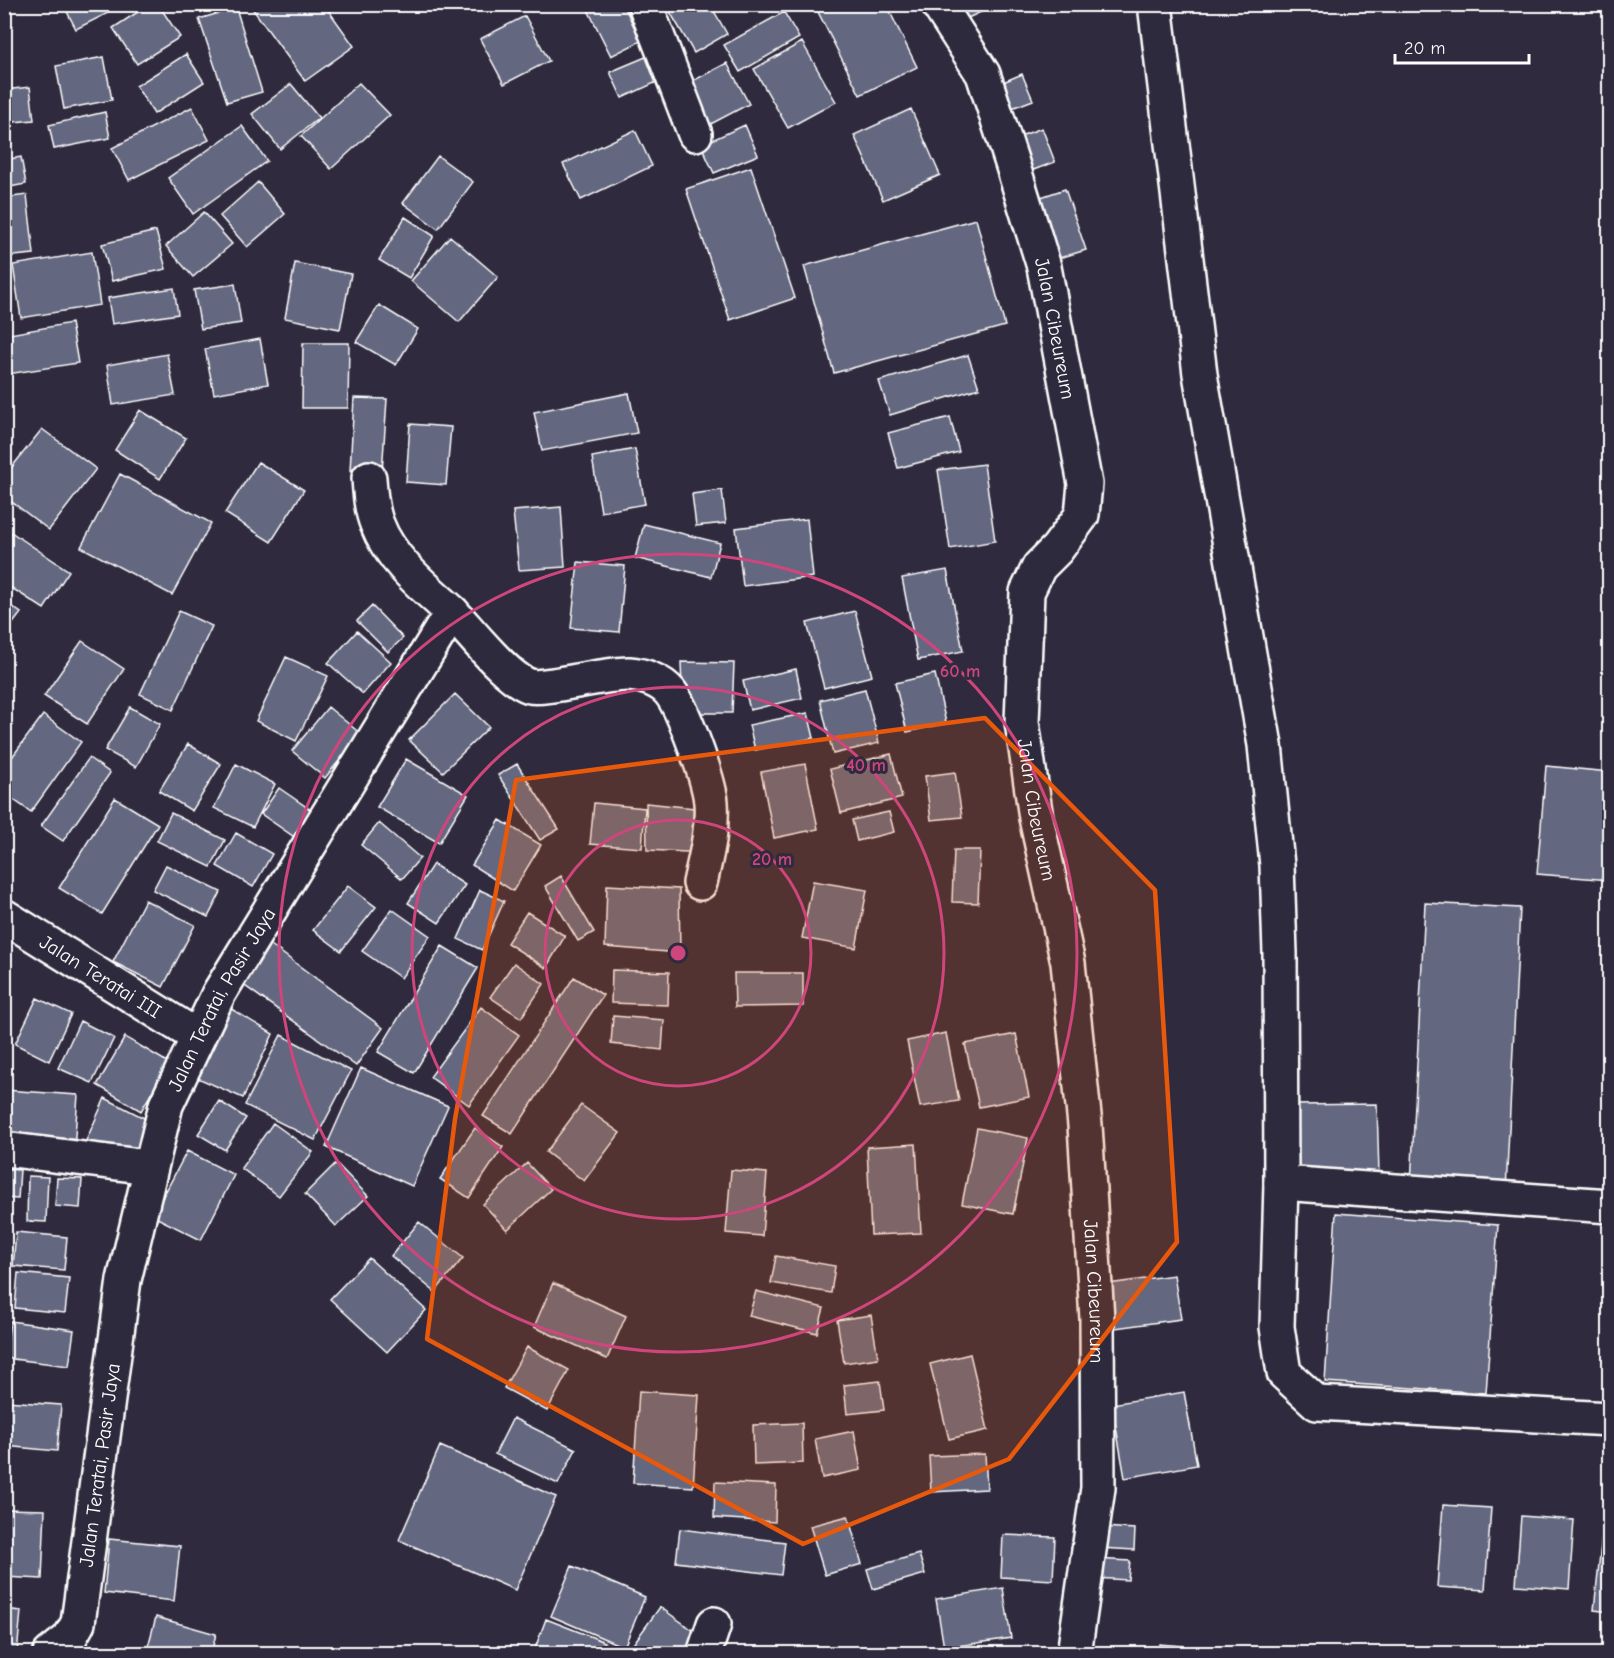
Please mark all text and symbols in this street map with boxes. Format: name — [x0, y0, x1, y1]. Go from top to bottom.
scale bar — [1395, 27, 1528, 65]
text: 20 m — [1404, 38, 1445, 59]
street label: Jalan Cibeureum — [1030, 255, 1080, 401]
text: 60 m — [940, 661, 980, 682]
street label: Jalan Cibeureum — [1013, 737, 1061, 883]
text: 40 m — [846, 755, 886, 776]
text: 20 m — [752, 849, 792, 870]
street label: Jalan Teratai, Pasir Jaya — [163, 904, 280, 1095]
street label: Jalan Teratai III — [35, 930, 166, 1023]
centre of rings — [668, 943, 688, 963]
street label: Jalan Cibeureum — [1079, 1219, 1108, 1363]
street label: Jalan Teratai, Pasir Jaya — [75, 1362, 125, 1568]

